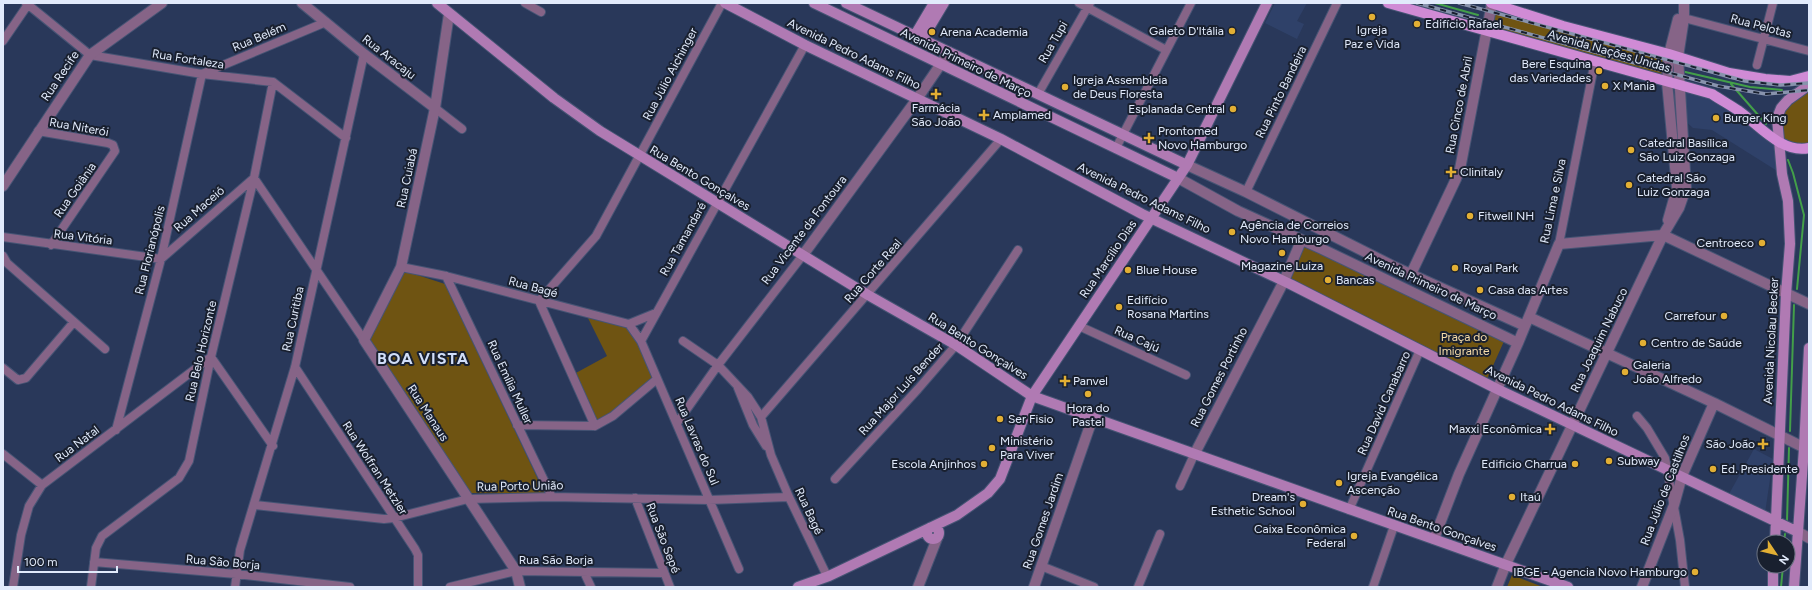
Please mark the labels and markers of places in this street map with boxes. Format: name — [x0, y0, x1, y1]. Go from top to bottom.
marker: Igreja Paz e Vida — [1367, 12, 1377, 22]
place label: Edifício Rafael — [1425, 17, 1502, 31]
marker: Edifício Rafael — [1412, 19, 1422, 29]
place label: Igreja Paz e Vida — [1344, 23, 1400, 51]
place label: Galeto D'Itália — [1149, 24, 1224, 38]
place label: Arena Academia — [940, 25, 1028, 39]
marker: Galeto D'Itália — [1227, 26, 1237, 36]
marker: Arena Academia — [927, 27, 937, 37]
place label: Bere Esquina das Variedades — [1510, 57, 1591, 85]
marker: Bere Esquina das Variedades — [1594, 66, 1604, 76]
place label: Igreja Assembleia de Deus Floresta — [1073, 73, 1167, 101]
place label: X Mania — [1613, 79, 1655, 93]
marker: X Mania — [1600, 81, 1610, 91]
marker: Igreja Assembleia de Deus Floresta — [1060, 82, 1070, 92]
marker: Farmácia São João — [931, 89, 941, 99]
place label: Farmácia São João — [911, 101, 961, 129]
place label: Esplanada Central — [1128, 102, 1225, 116]
marker: Esplanada Central — [1228, 104, 1238, 114]
place label: Amplamed — [993, 108, 1051, 122]
marker: Amplamed — [978, 109, 990, 121]
place label: Burger King — [1724, 111, 1787, 125]
marker: Burger King — [1711, 113, 1721, 123]
place label: Prontomed Novo Hamburgo — [1158, 124, 1247, 152]
marker: Prontomed Novo Hamburgo — [1143, 132, 1155, 144]
place label: Catedral Basílica São Luiz Gonzaga — [1639, 136, 1735, 164]
marker: Catedral Basílica São Luiz Gonzaga — [1626, 145, 1636, 155]
place label: Clinitaly — [1460, 165, 1504, 179]
marker: Clinitaly — [1445, 166, 1457, 178]
place label: Catedral São Luiz Gonzaga — [1637, 171, 1710, 199]
marker: Catedral São Luiz Gonzaga — [1624, 180, 1634, 190]
place label: Fitwell NH — [1478, 209, 1534, 223]
marker: Fitwell NH — [1465, 211, 1475, 221]
place label: Agência de Correios Novo Hamburgo — [1240, 218, 1349, 246]
marker: Agência de Correios Novo Hamburgo — [1227, 227, 1237, 237]
place label: Centroeco — [1697, 236, 1754, 250]
marker: Centroeco — [1757, 238, 1767, 248]
marker: Magazine Luiza — [1277, 248, 1287, 258]
place label: Magazine Luiza — [1241, 259, 1323, 273]
place label: Royal Park — [1463, 261, 1518, 275]
place label: Blue House — [1136, 263, 1197, 277]
marker: Royal Park — [1450, 263, 1460, 273]
marker: Blue House — [1123, 265, 1133, 275]
place label: Bancas — [1336, 273, 1375, 287]
marker: Bancas — [1323, 275, 1333, 285]
place label: Casa das Artes — [1488, 283, 1568, 297]
marker: Casa das Artes — [1475, 285, 1485, 295]
place label: Edifício Rosana Martins — [1127, 293, 1209, 321]
marker: Edifício Rosana Martins — [1114, 302, 1124, 312]
place label: Carrefour — [1664, 309, 1716, 323]
marker: Carrefour — [1719, 311, 1729, 321]
place label: Centro de Saúde — [1651, 336, 1742, 350]
marker: Centro de Saúde — [1638, 338, 1648, 348]
place label: Galeria João Alfredo — [1633, 358, 1702, 386]
marker: Galeria João Alfredo — [1620, 367, 1630, 377]
place label: Panvel — [1073, 374, 1108, 388]
marker: Panvel — [1060, 376, 1070, 386]
marker: Hora do Pastel — [1083, 389, 1093, 399]
place label: Hora do Pastel — [1066, 401, 1110, 429]
place label: Ser Fisio — [1008, 412, 1054, 426]
marker: Ser Fisio — [995, 414, 1005, 424]
place label: Maxxi Econômica — [1449, 422, 1542, 436]
marker: Maxxi Econômica — [1545, 424, 1555, 434]
place label: Ministério Para Viver — [1000, 434, 1054, 462]
place label: São João — [1705, 437, 1755, 451]
marker: São João — [1758, 439, 1768, 449]
marker: Ministério Para Viver — [987, 443, 997, 453]
place label: Subway — [1617, 454, 1660, 468]
marker: Subway — [1604, 456, 1614, 466]
place label: Escola Anjinhos — [891, 457, 976, 471]
place label: Edificio Charrua — [1481, 457, 1567, 471]
marker: Escola Anjinhos — [979, 459, 989, 469]
marker: Edificio Charrua — [1570, 459, 1580, 469]
place label: Ed. Presidente — [1721, 462, 1798, 476]
marker: Ed. Presidente — [1708, 464, 1718, 474]
place label: Igreja Evangélica Ascenção — [1347, 469, 1438, 497]
marker: Igreja Evangélica Ascenção — [1334, 478, 1344, 488]
place label: Dream's Esthetic School — [1211, 490, 1295, 518]
place label: Itaú — [1520, 490, 1541, 504]
marker: Itaú — [1507, 492, 1517, 502]
marker: Dream's Esthetic School — [1298, 499, 1308, 509]
place label: Caixa Econômica Federal — [1254, 522, 1346, 550]
marker: Caixa Econômica Federal — [1349, 531, 1359, 541]
place label: IBGE - Agencia Novo Hamburgo — [1513, 565, 1687, 579]
marker: IBGE - Agencia Novo Hamburgo — [1690, 567, 1700, 577]

